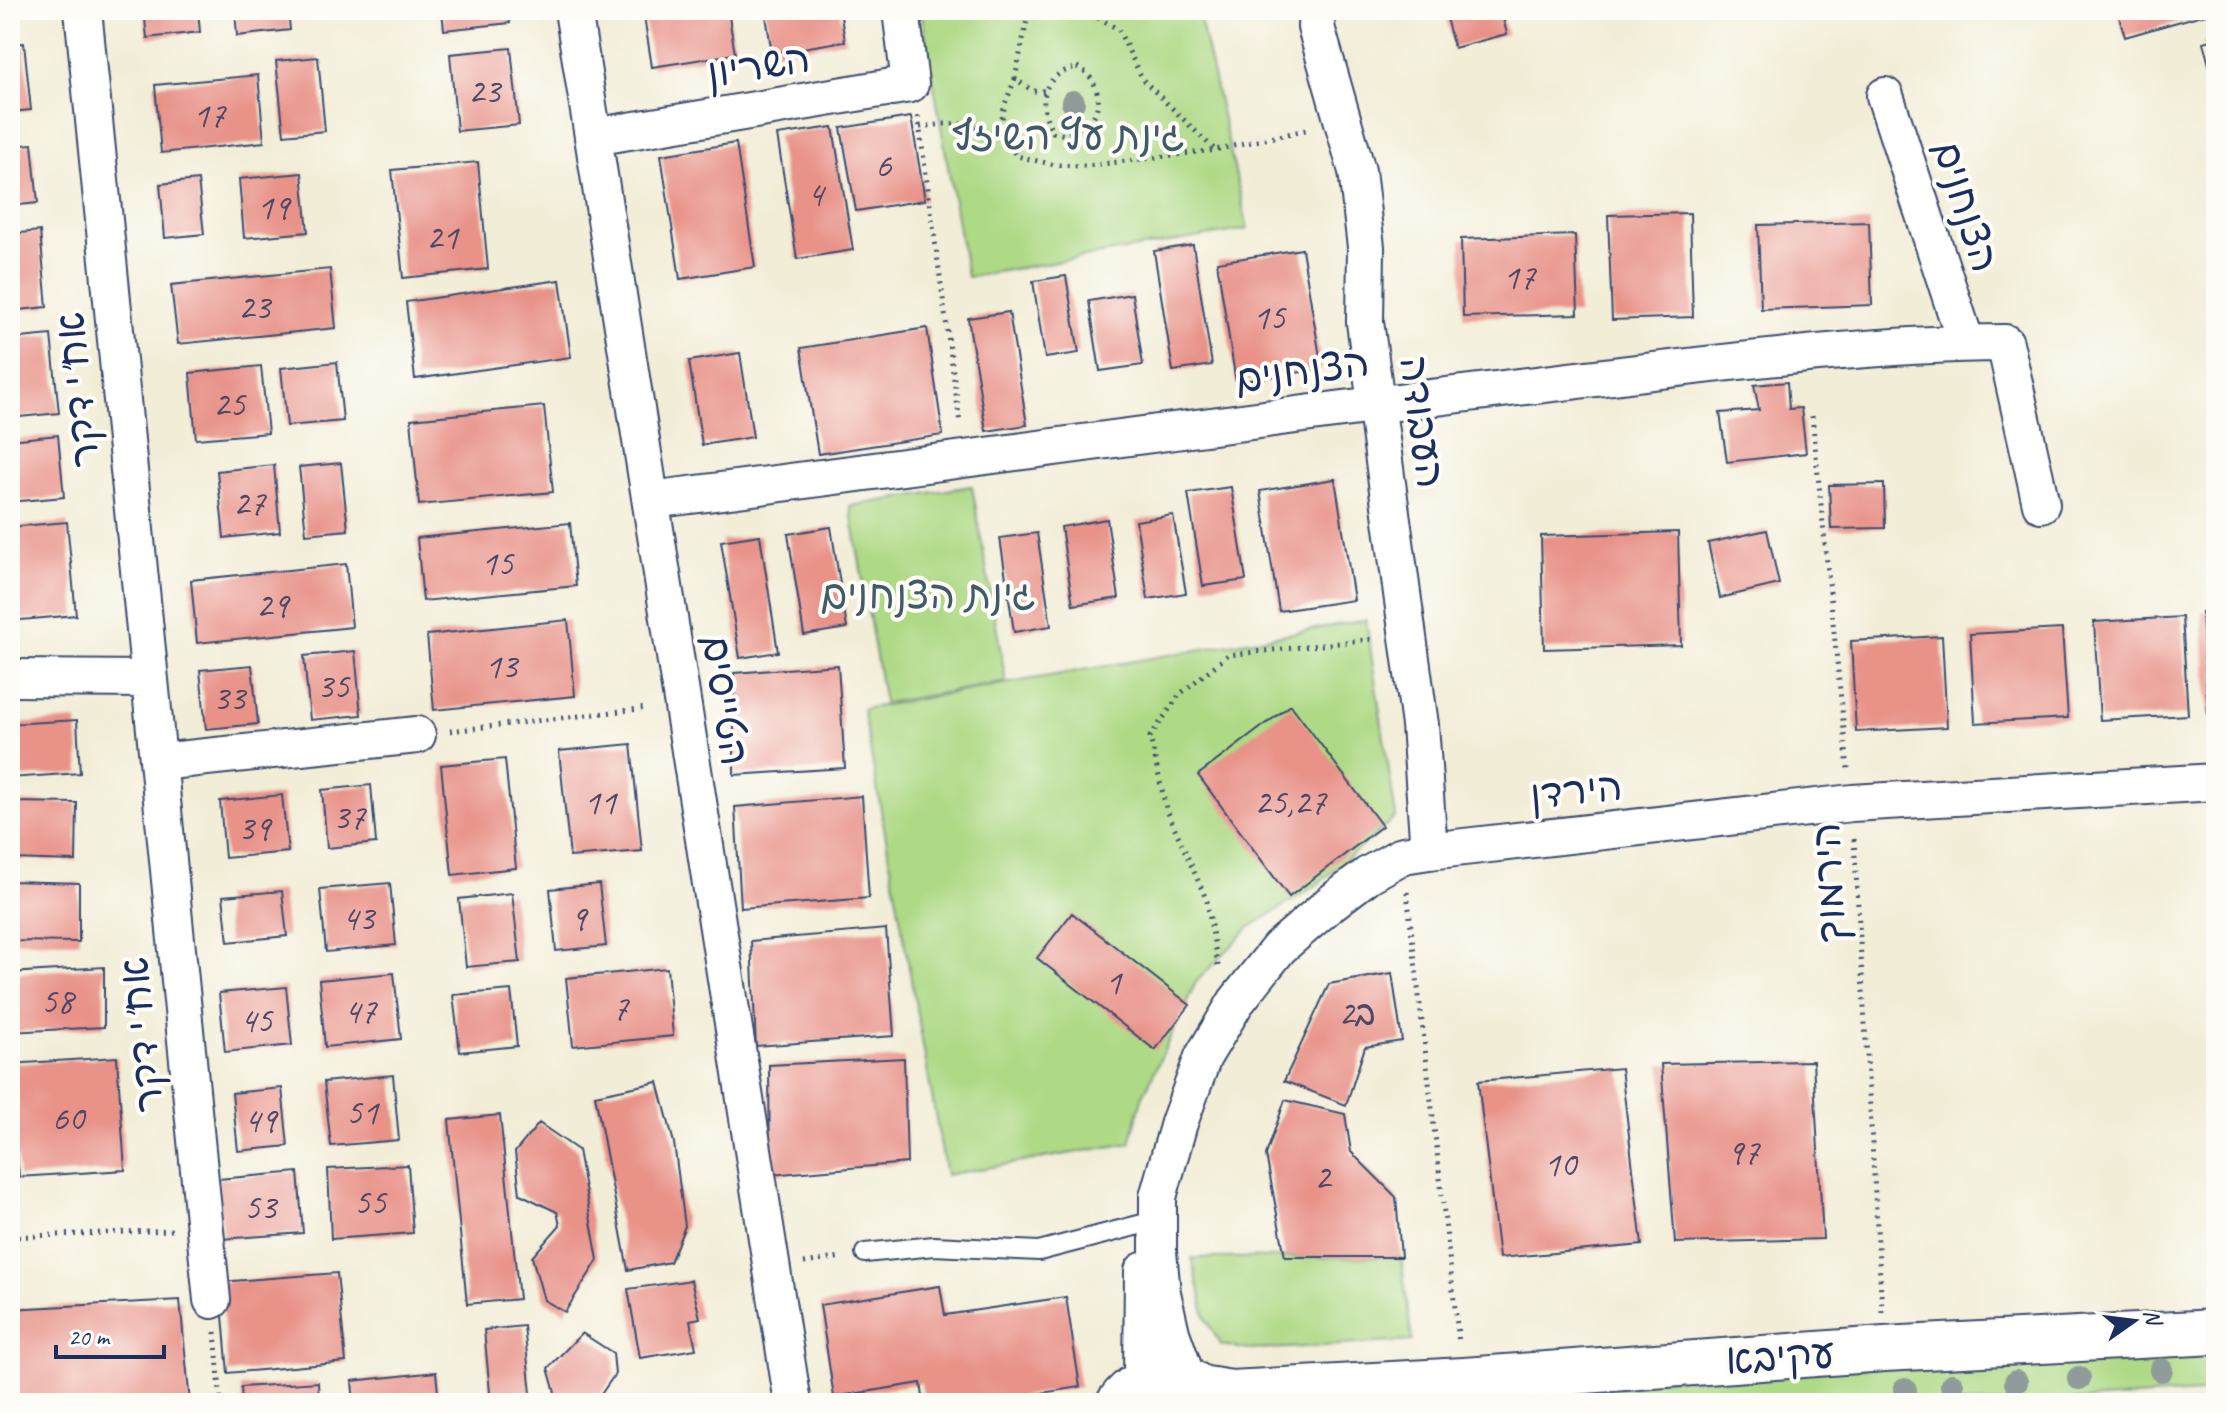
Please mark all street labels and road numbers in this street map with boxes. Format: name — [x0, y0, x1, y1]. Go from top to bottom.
street label: השריון — [703, 33, 813, 99]
street label: הצנחנים — [1921, 134, 2011, 278]
street label: אח''י דקר — [45, 310, 111, 470]
street label: הצנחנים — [1232, 337, 1373, 405]
street label: העבודה — [1388, 353, 1456, 491]
street label: הטייסים — [690, 631, 760, 769]
street label: הירדן — [1527, 761, 1625, 821]
street label: הירמוך — [1801, 821, 1857, 945]
street label: אח''י דקר — [109, 955, 175, 1115]
street label: עקיבא — [1724, 1328, 1836, 1386]

